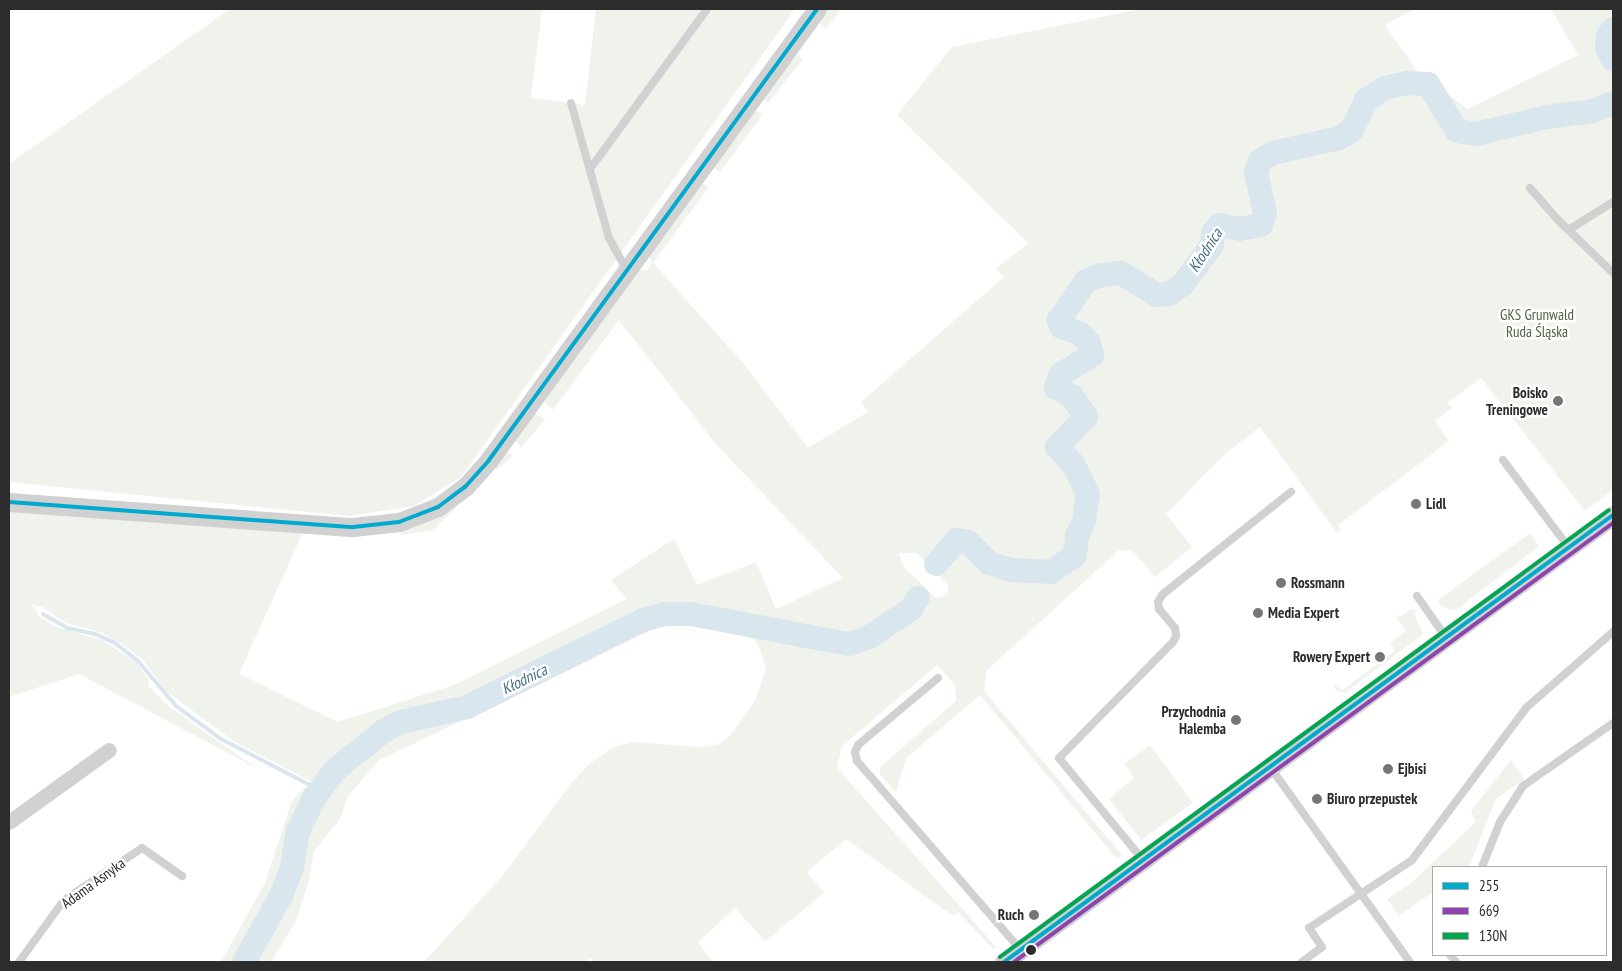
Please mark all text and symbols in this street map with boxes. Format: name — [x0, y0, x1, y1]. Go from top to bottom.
water label: Kłodnica — [1184, 225, 1226, 275]
park label: GKS Grunwald Ruda Śląska — [1500, 305, 1574, 340]
place label: Boisko Treningowe — [1486, 383, 1548, 418]
marker: Boisko Treningowe — [1552, 395, 1564, 407]
place label: Lidl — [1426, 495, 1446, 513]
marker: Lidl — [1410, 498, 1422, 510]
place label: Rossmann — [1291, 574, 1345, 592]
marker: Rossmann — [1275, 577, 1287, 589]
place label: Media Expert — [1268, 604, 1339, 622]
marker: Media Expert — [1252, 607, 1264, 619]
place label: Rowery Expert — [1292, 648, 1370, 666]
marker: Rowery Expert — [1374, 651, 1386, 663]
water label: Kłodnica — [498, 660, 550, 698]
place label: Przychodnia Halemba — [1162, 702, 1226, 737]
marker: Przychodnia Halemba — [1230, 714, 1242, 726]
place label: Ejbisi — [1398, 760, 1426, 778]
marker: Ejbisi — [1382, 763, 1394, 775]
place label: Biuro przepustek — [1327, 790, 1417, 808]
marker: Biuro przepustek — [1311, 793, 1323, 805]
street label: Adama Asnyka — [57, 854, 129, 912]
legend — [1432, 866, 1607, 956]
text: 255 — [1479, 876, 1499, 895]
text: 669 — [1479, 901, 1499, 920]
place label: Ruch — [998, 906, 1024, 924]
marker: Ruch — [1028, 909, 1040, 921]
text: 130N — [1479, 926, 1507, 945]
unlabelled marker — [1026, 945, 1036, 955]

